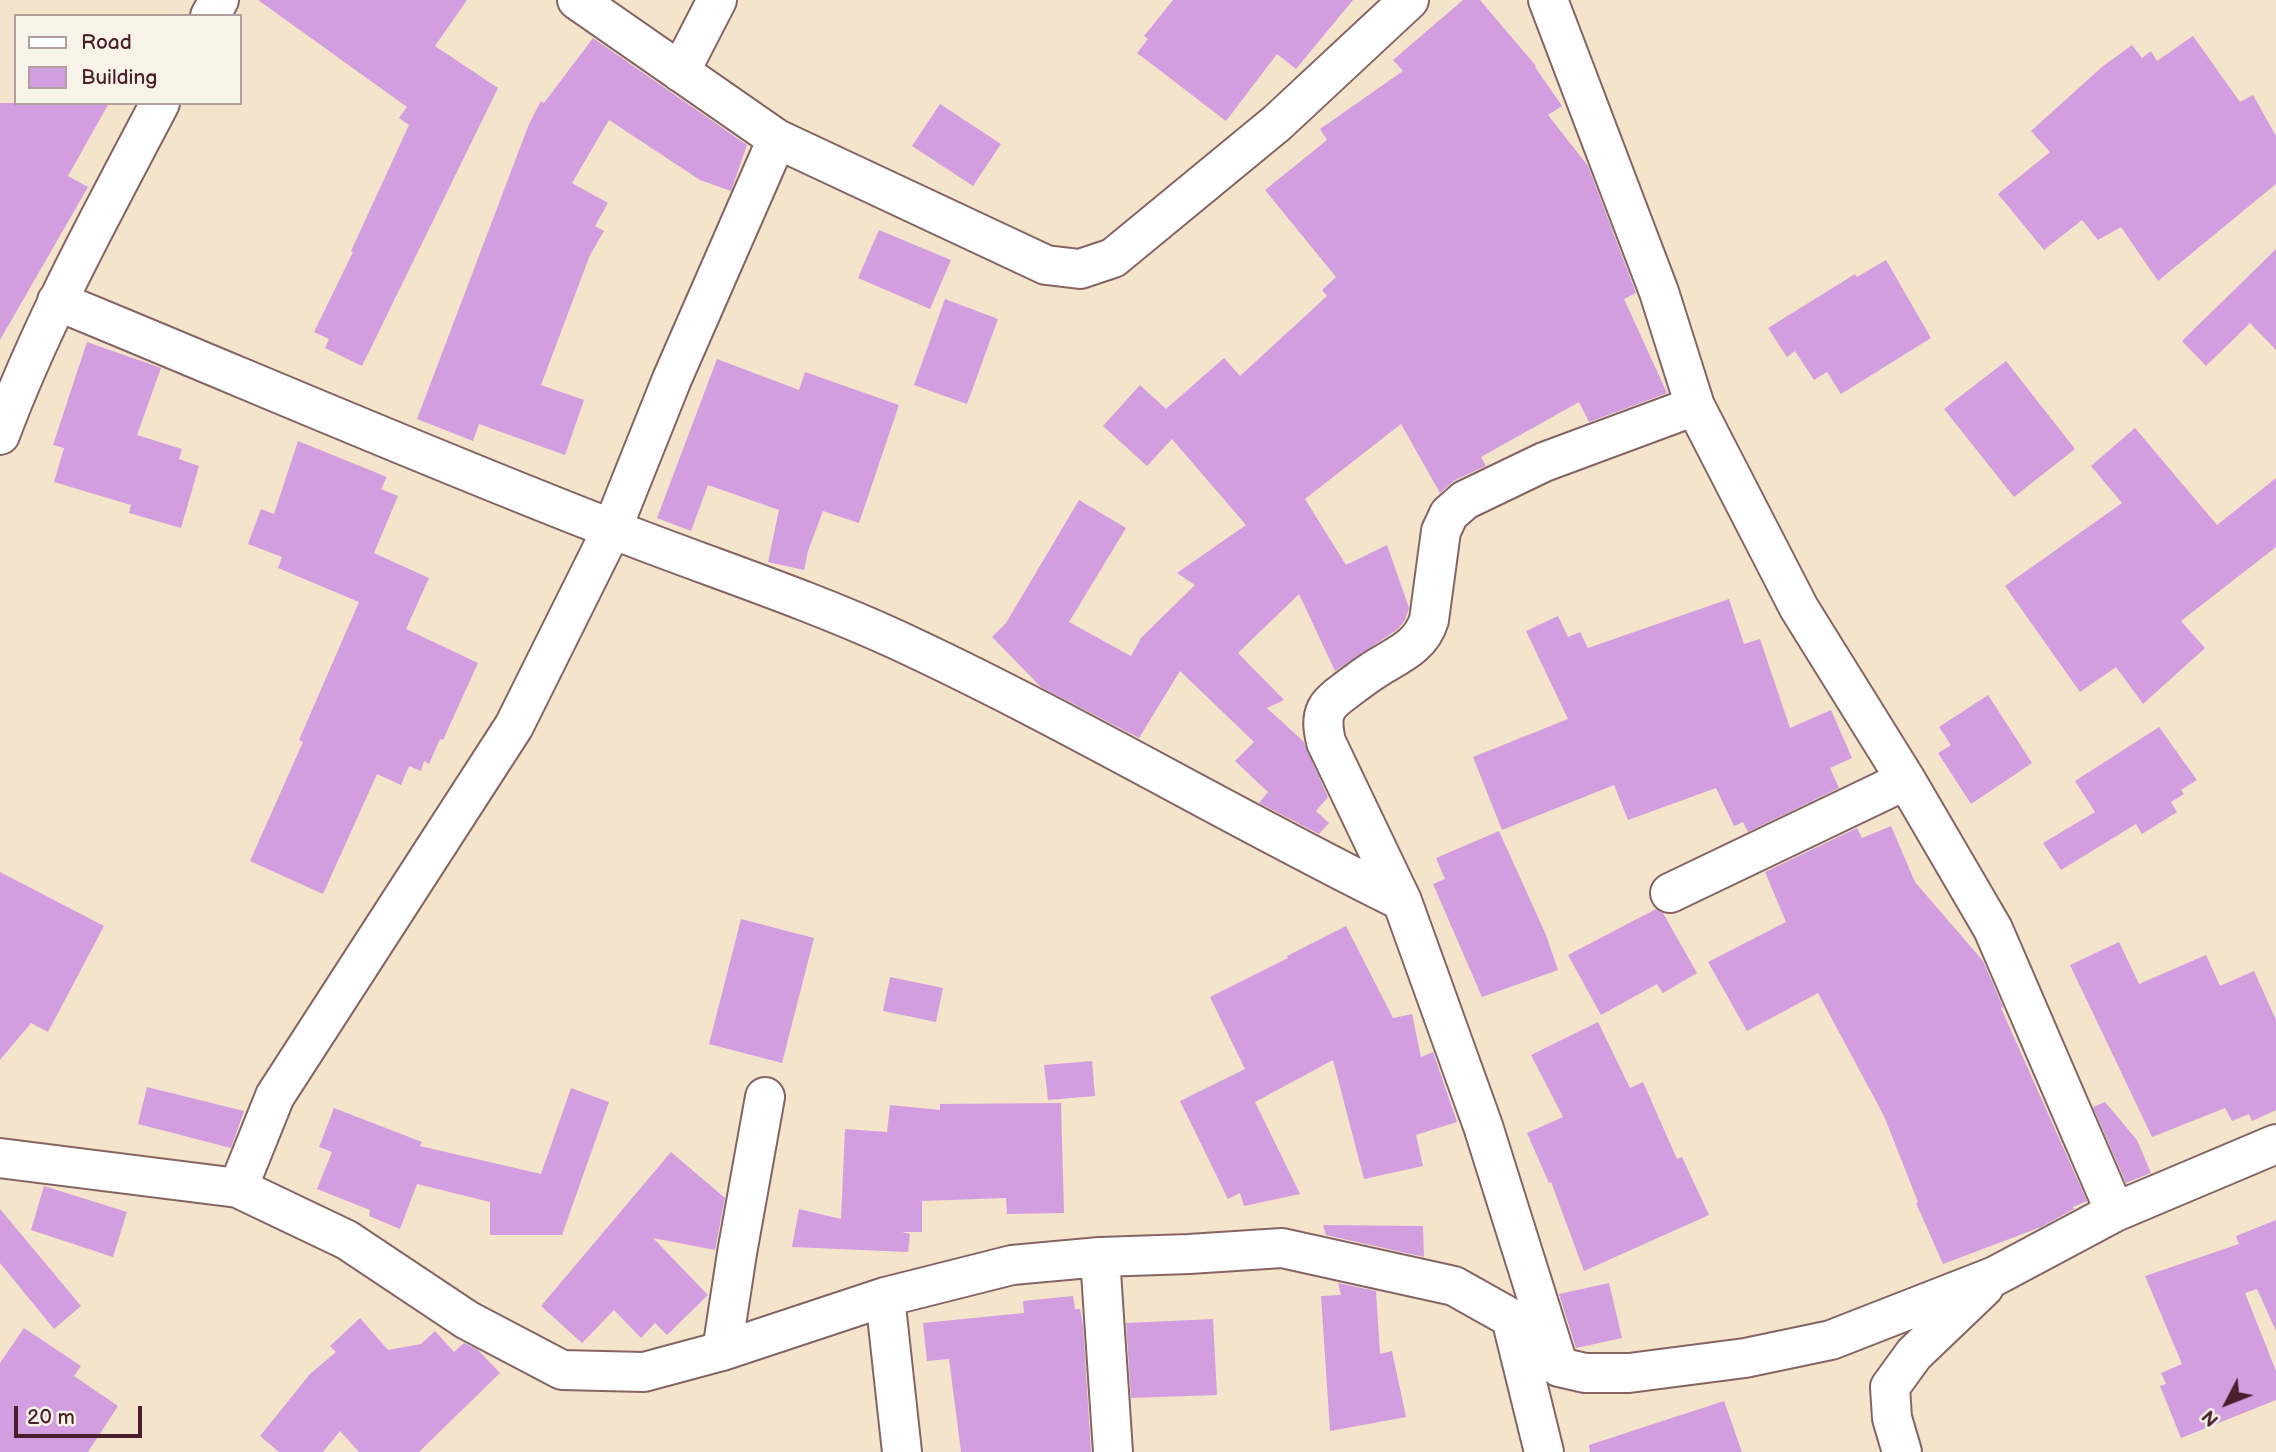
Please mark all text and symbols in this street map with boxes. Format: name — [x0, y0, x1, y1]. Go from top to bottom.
legend — [14, 14, 242, 105]
text: Road — [81, 30, 132, 55]
text: Building — [81, 65, 157, 90]
north arrow — [2192, 1368, 2262, 1438]
scale bar — [18, 1392, 145, 1436]
text: N — [2198, 1404, 2224, 1430]
text: 20 m — [27, 1405, 75, 1430]

